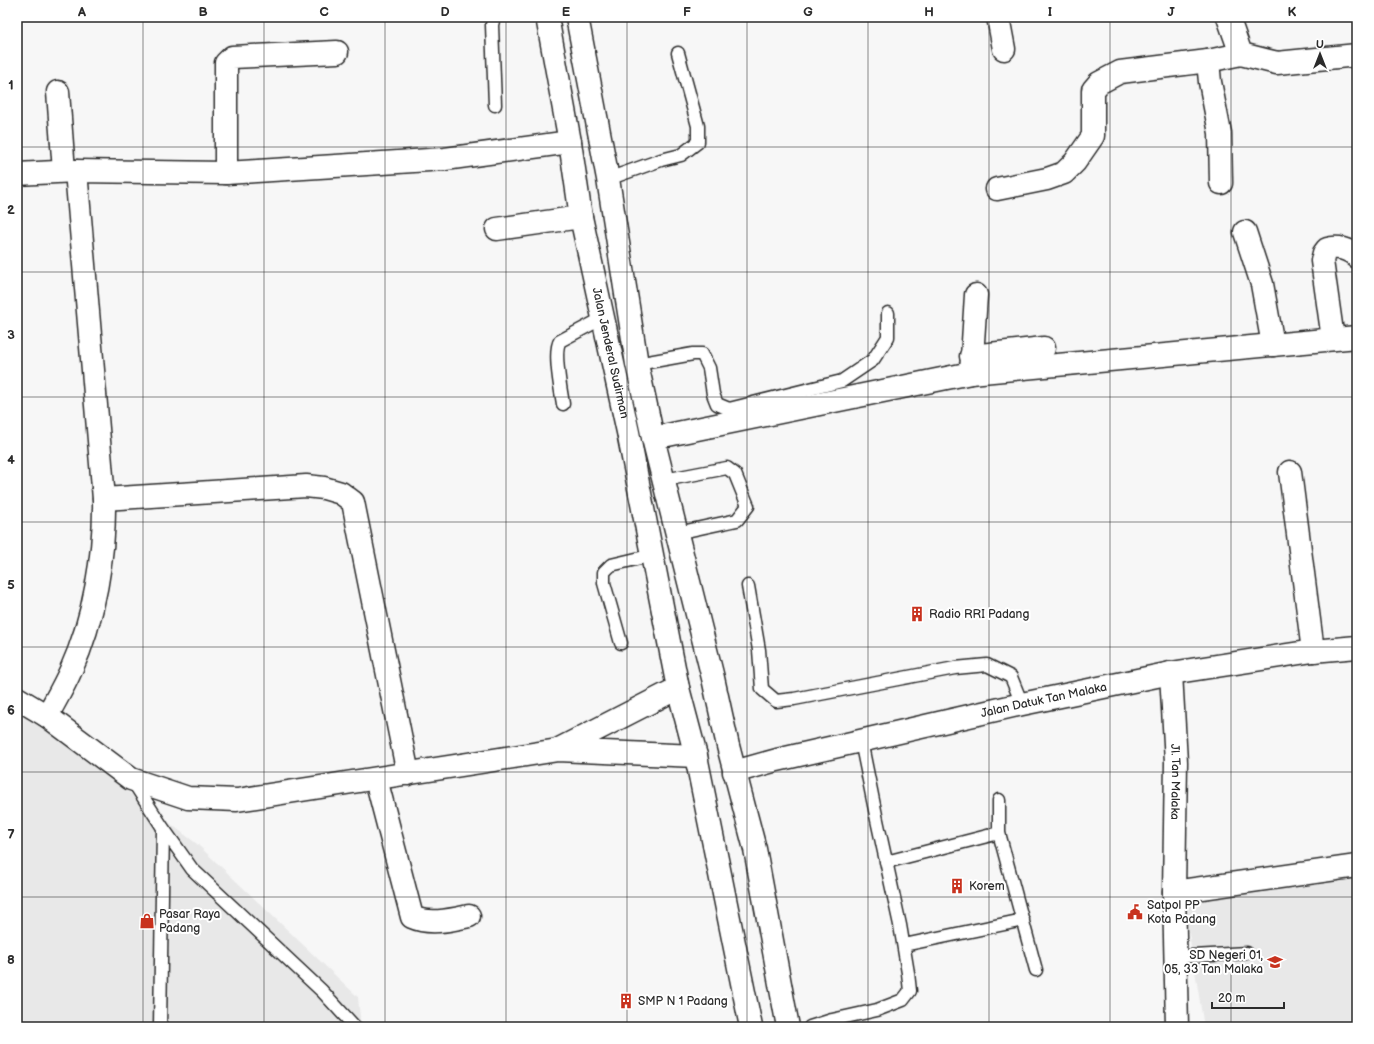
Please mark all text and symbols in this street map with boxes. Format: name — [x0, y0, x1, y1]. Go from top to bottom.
text: A — [77, 4, 86, 20]
text: B — [198, 4, 208, 20]
text: C — [319, 4, 329, 20]
text: D — [440, 4, 450, 20]
text: E — [562, 4, 571, 20]
text: F — [683, 4, 691, 20]
text: G — [803, 4, 813, 20]
text: H — [924, 4, 934, 20]
text: I — [1048, 4, 1052, 20]
text: J — [1167, 4, 1175, 20]
text: K — [1288, 4, 1297, 20]
north arrow — [1300, 34, 1340, 74]
text: U — [1316, 38, 1324, 51]
text: 1 — [8, 77, 14, 93]
text: 2 — [7, 202, 15, 218]
street label: Jalan Jenderal Sudirman — [589, 286, 632, 420]
text: 3 — [7, 327, 15, 343]
text: 4 — [7, 452, 15, 468]
text: 5 — [7, 577, 15, 593]
building icon: Radio RRI Padang — [908, 605, 926, 623]
place label: Radio RRI Padang — [929, 607, 1029, 622]
street label: Jalan Datuk Tan Malaka — [979, 679, 1108, 721]
text: 6 — [7, 702, 15, 718]
street label: Jl. Tan Malaka — [1167, 743, 1184, 820]
text: 7 — [7, 827, 15, 843]
building icon: Korem — [948, 877, 966, 895]
place label: Korem — [969, 879, 1005, 894]
place label: Satpol PP Kota Padang — [1147, 898, 1216, 927]
public building icon: Satpol PP Kota Padang — [1126, 903, 1144, 921]
place label: Pasar Raya Padang — [159, 907, 221, 936]
shop icon: Pasar Raya Padang — [138, 912, 156, 930]
place label: SD Negeri 01, 05, 33 Tan Malaka — [1164, 948, 1263, 977]
text: 8 — [7, 952, 15, 968]
school or university icon: SD Negeri 01, 05, 33 Tan Malaka — [1266, 953, 1284, 971]
scale bar — [1212, 984, 1284, 1010]
text: 20 m — [1218, 991, 1245, 1006]
building icon: SMP N 1 Padang — [617, 992, 635, 1010]
place label: SMP N 1 Padang — [638, 994, 728, 1009]

